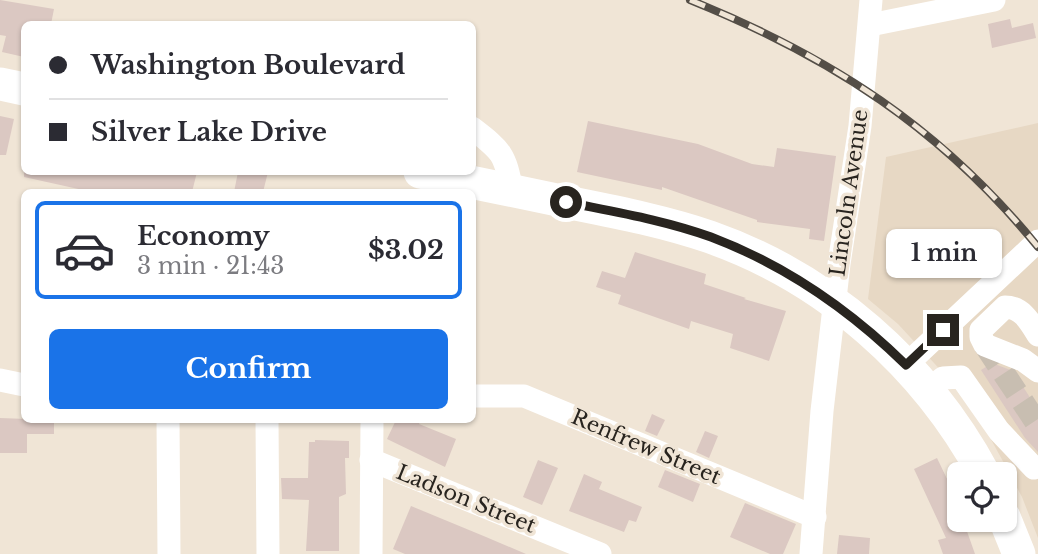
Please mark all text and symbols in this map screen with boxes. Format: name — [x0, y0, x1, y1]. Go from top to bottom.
text: Washington Boulevard — [91, 49, 405, 81]
street label: Lincoln Avenue — [824, 108, 874, 278]
text: Silver Lake Drive — [91, 116, 327, 148]
route start — [550, 186, 582, 218]
icon: car — [53, 219, 116, 282]
text: Economy — [137, 220, 270, 252]
callout: 1 min — [885, 229, 1001, 278]
text: $3.02 — [368, 234, 444, 266]
text: 1 min — [911, 239, 977, 267]
text: 3 min · 21:43 — [137, 252, 285, 280]
route end — [927, 314, 959, 346]
button: Confirm — [49, 329, 448, 409]
street label: Renfrew Street — [567, 404, 725, 490]
street label: Ladson Street — [393, 459, 540, 539]
map controls — [947, 462, 1017, 532]
button: locate — [947, 462, 1017, 532]

